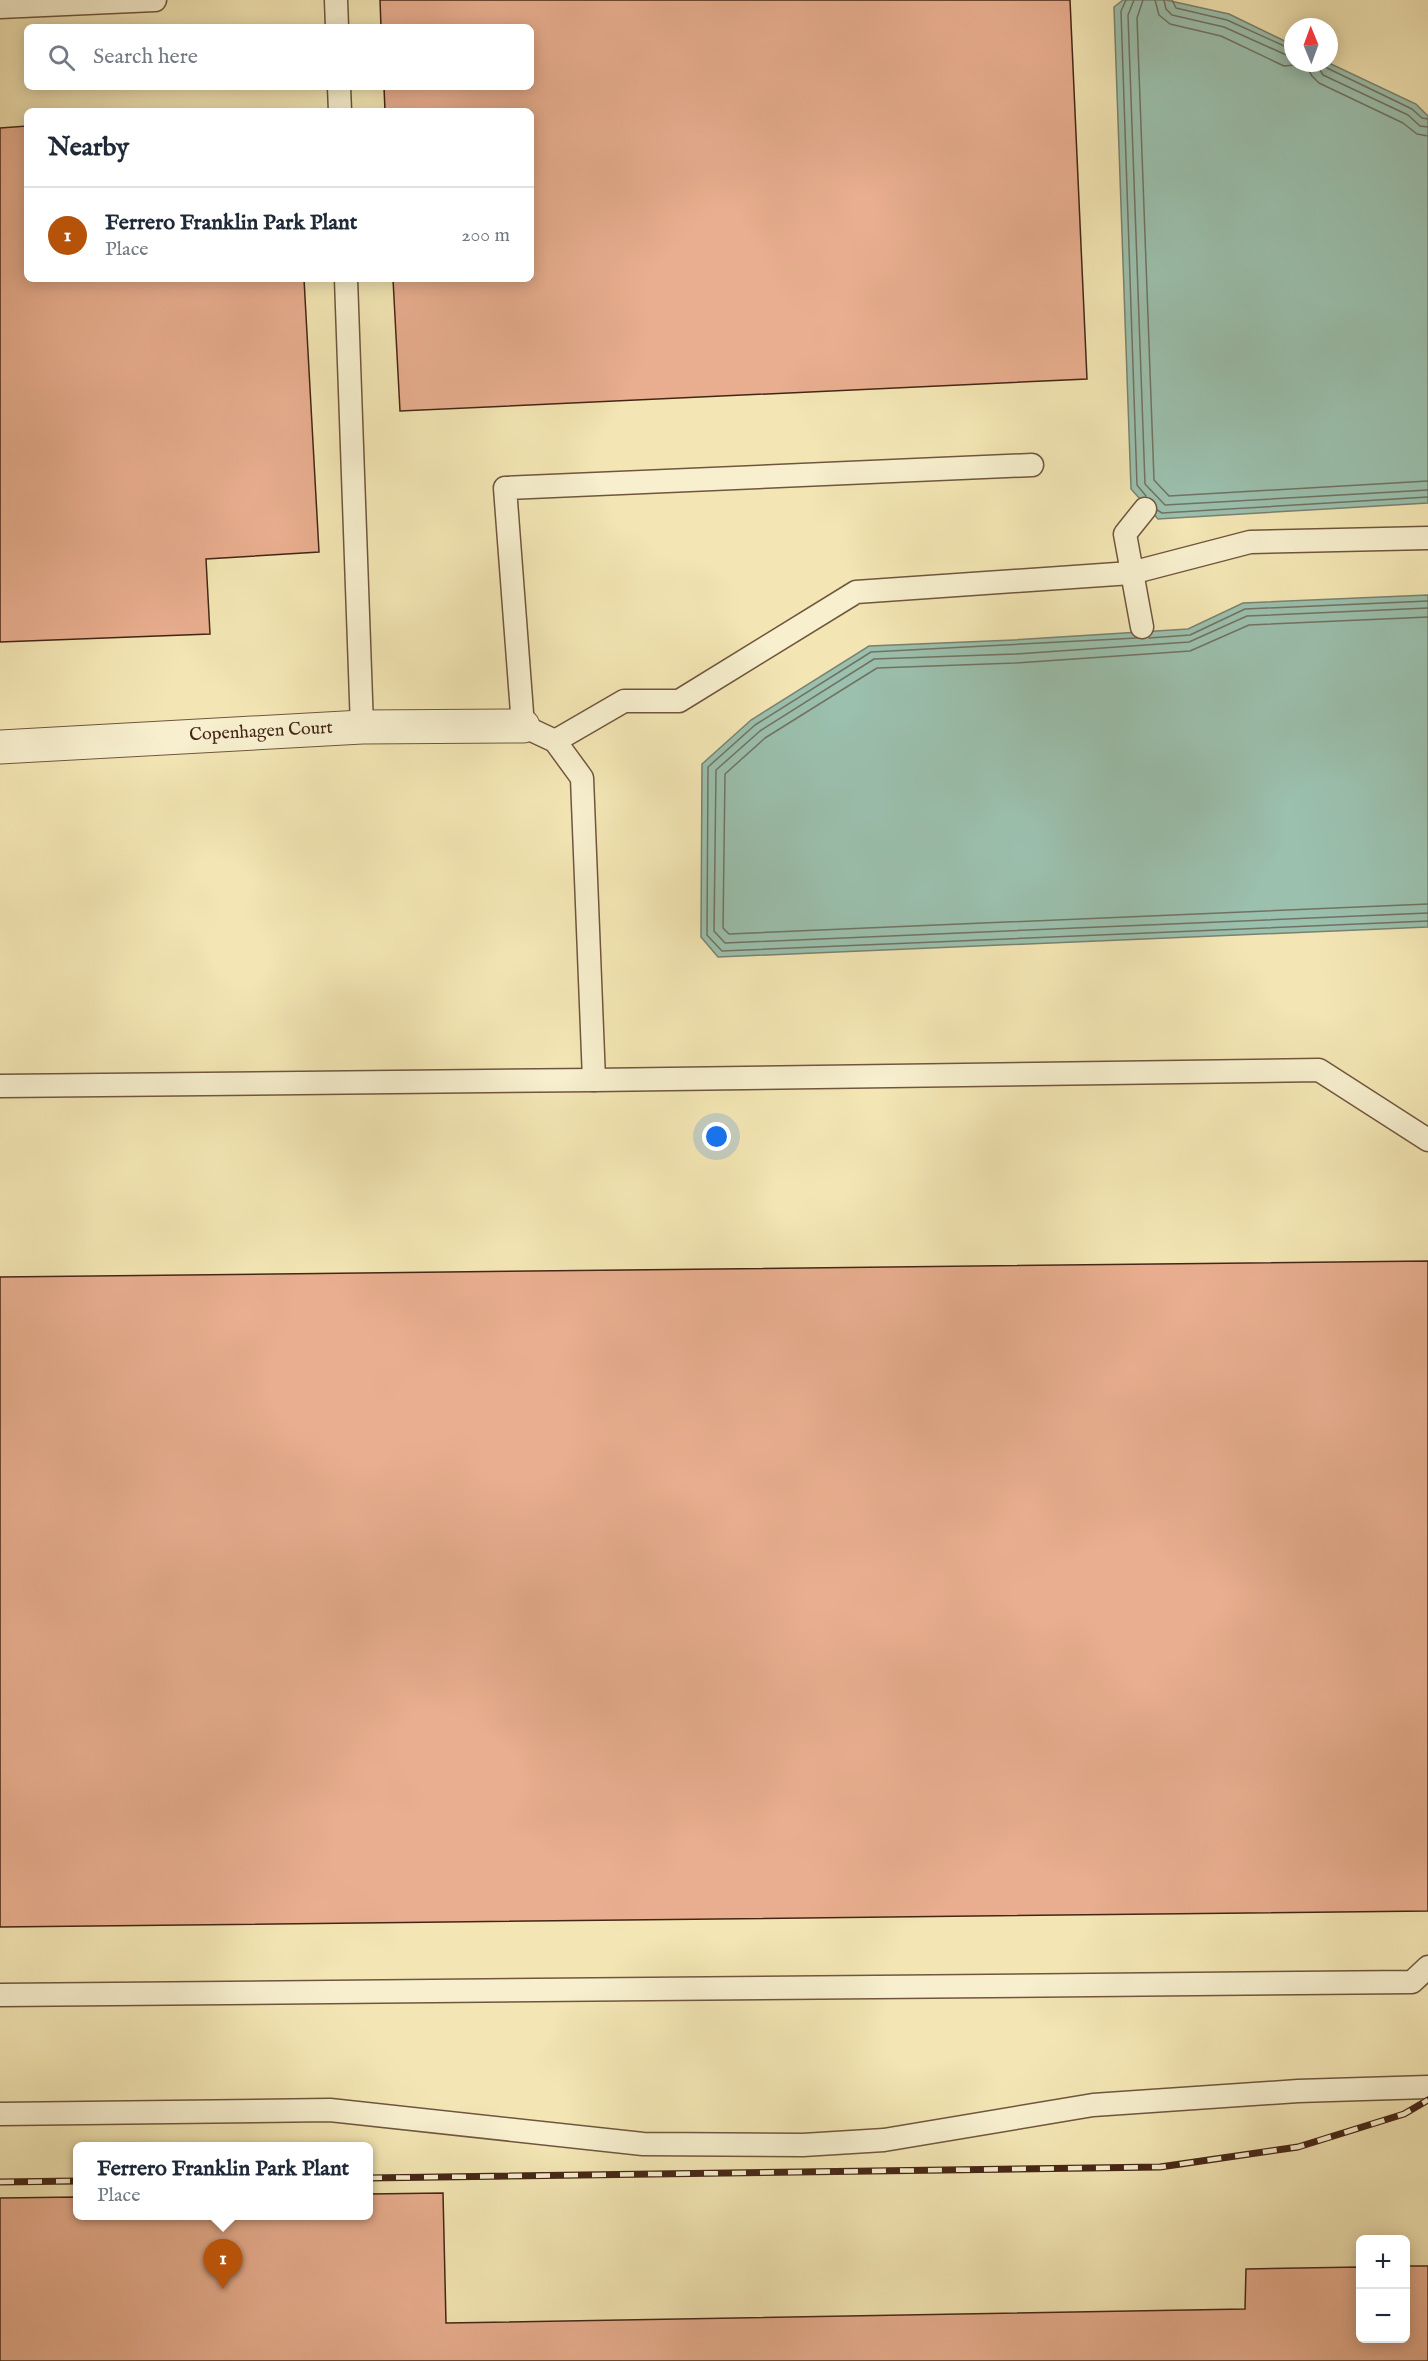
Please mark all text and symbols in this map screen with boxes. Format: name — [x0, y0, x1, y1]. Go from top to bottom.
north arrow — [1284, 18, 1338, 72]
search box — [24, 24, 534, 90]
icon: search — [45, 41, 78, 74]
text: Search here — [93, 43, 198, 71]
text: Nearby — [48, 131, 129, 164]
text: Ferrero Franklin Park Plant — [105, 209, 357, 237]
text: 1 — [64, 223, 71, 248]
text: 200 m — [461, 223, 510, 248]
text: Place — [105, 237, 148, 262]
street label: Copenhagen Court — [189, 717, 333, 747]
your location — [702, 1122, 731, 1151]
popup — [73, 2142, 373, 2220]
text: Ferrero Franklin Park Plant — [97, 2155, 349, 2183]
text: Place — [97, 2183, 140, 2208]
map controls — [1356, 2235, 1410, 2343]
button: + — [1356, 2235, 1410, 2289]
pin: 1 — [204, 2240, 242, 2289]
button: − — [1356, 2289, 1410, 2343]

